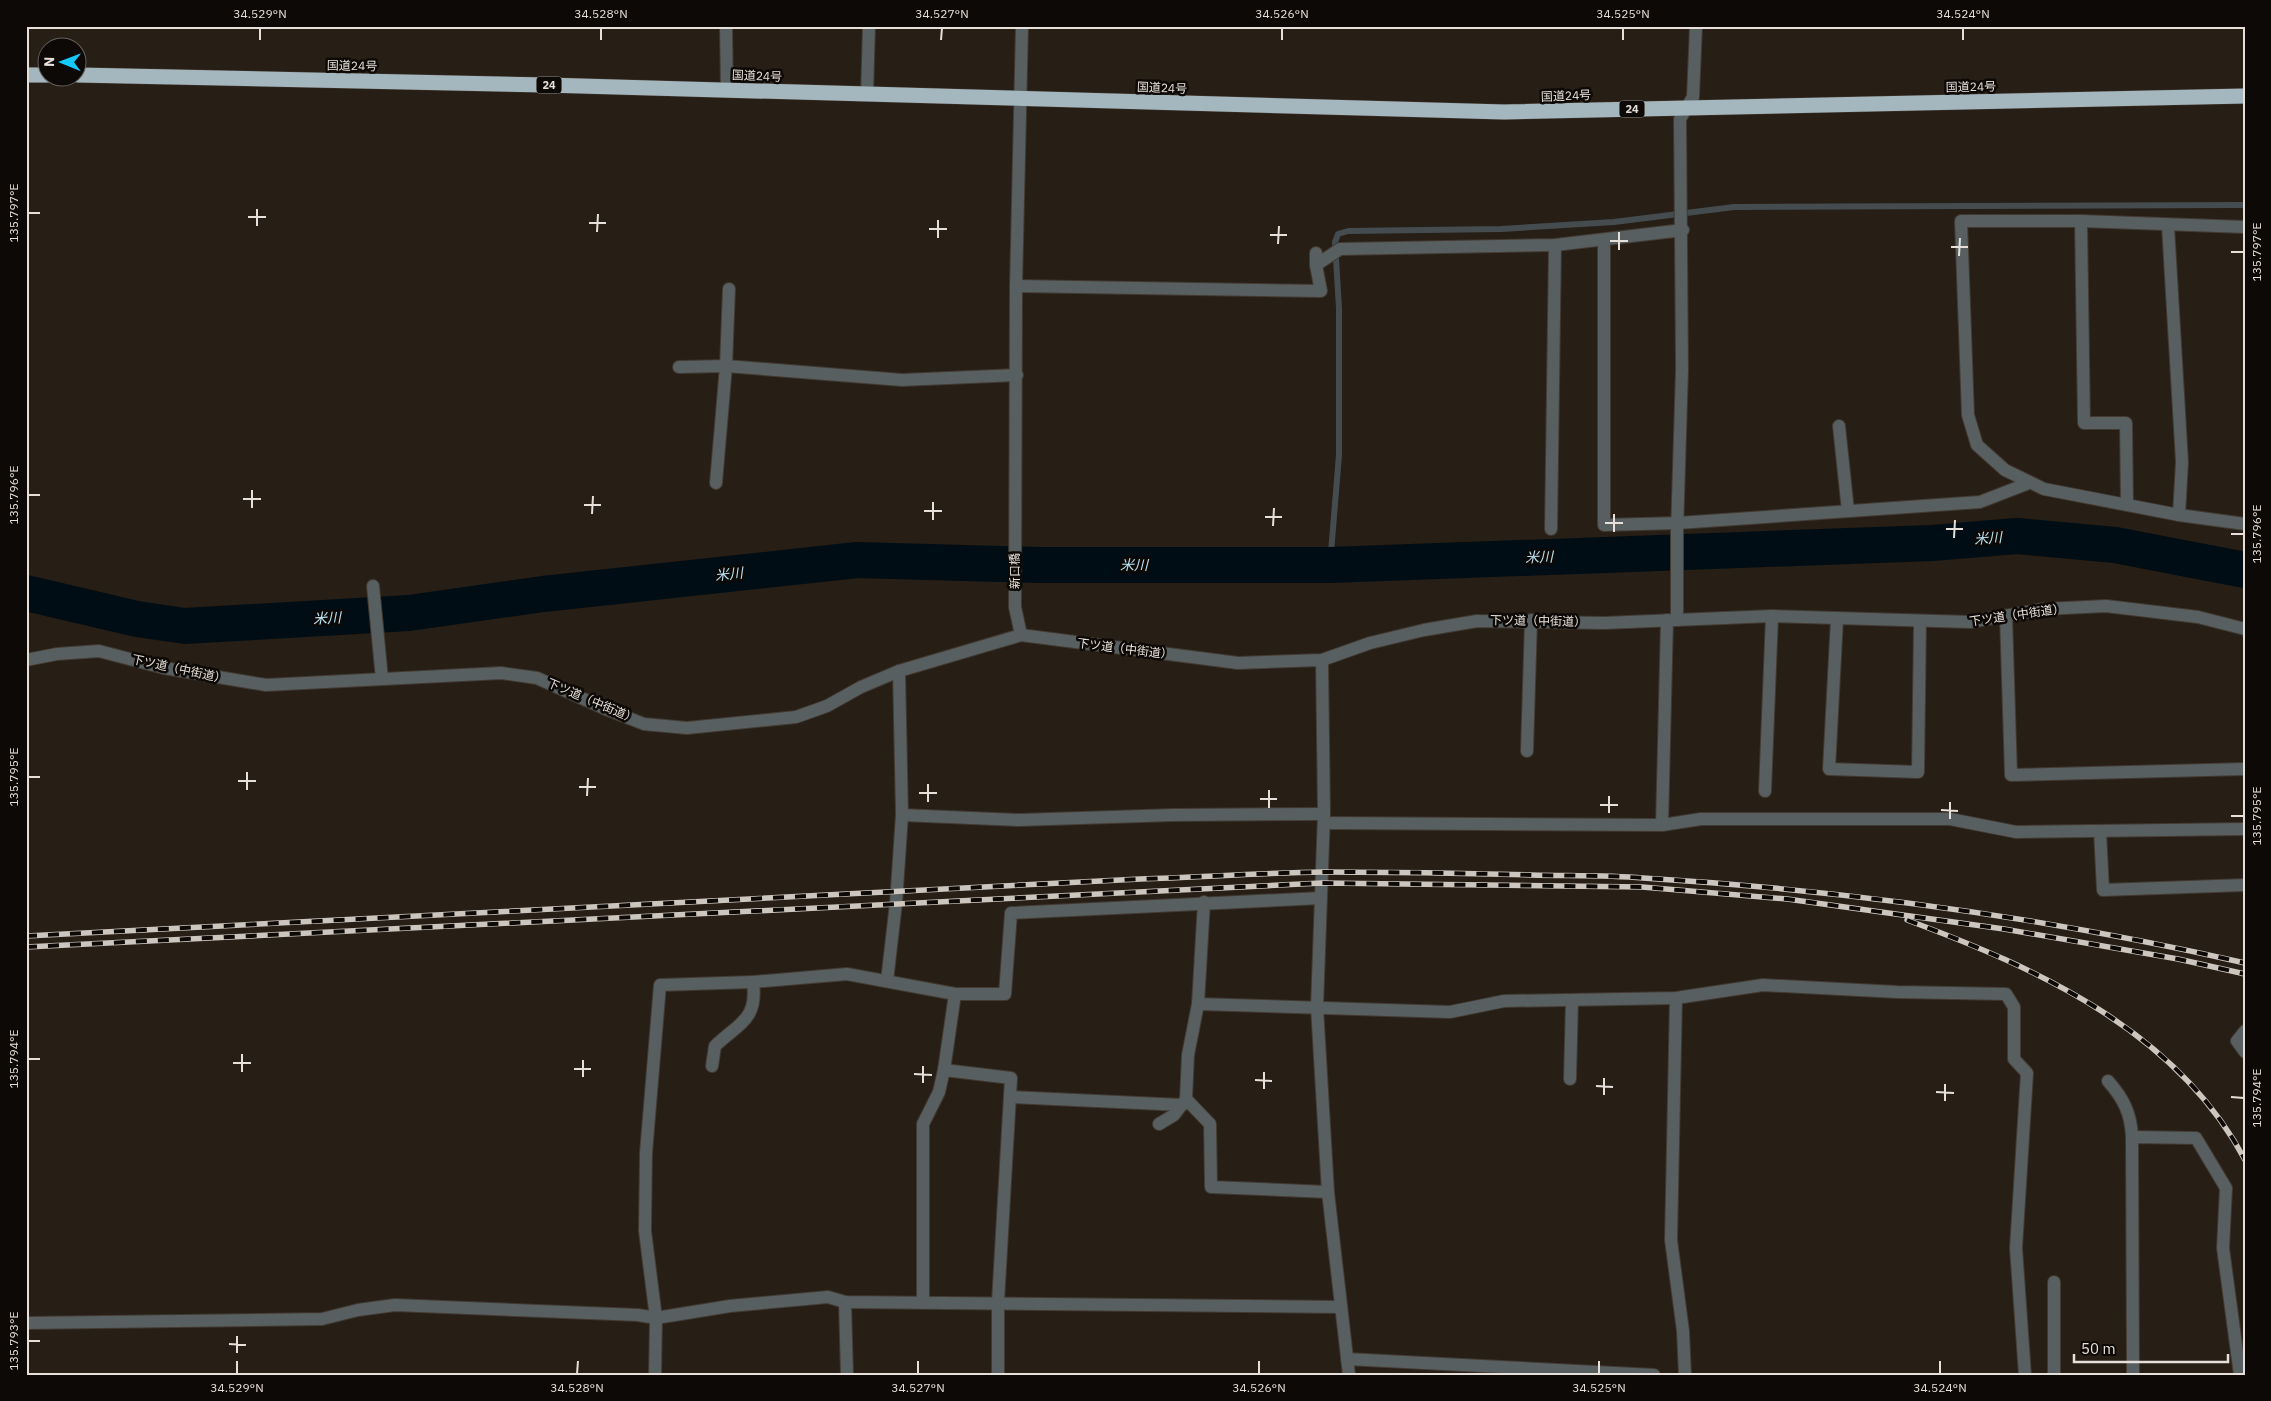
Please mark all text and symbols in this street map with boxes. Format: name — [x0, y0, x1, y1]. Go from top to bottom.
text: 34.529°N — [233, 6, 287, 21]
text: 34.528°N — [574, 6, 628, 21]
text: 34.527°N — [915, 6, 969, 21]
text: 34.526°N — [1255, 6, 1309, 21]
text: 34.525°N — [1596, 6, 1650, 21]
text: 34.524°N — [1936, 6, 1990, 21]
north arrow — [38, 38, 88, 88]
text: N — [40, 57, 58, 67]
street label: 国道24号 — [327, 58, 377, 73]
street label: 国道24号 — [732, 67, 782, 84]
road number: 24 — [536, 76, 562, 94]
street label: 国道24号 — [1137, 79, 1187, 96]
street label: 国道24号 — [1946, 79, 1996, 94]
street label: 国道24号 — [1541, 87, 1591, 104]
road number: 24 — [1620, 100, 1644, 118]
text: 135.797°E — [6, 183, 21, 243]
text: 135.797°E — [2249, 222, 2264, 282]
text: 135.796°E — [6, 465, 21, 525]
text: 135.796°E — [2249, 504, 2264, 564]
water label: 米川 — [1973, 528, 2005, 548]
water label: 米川 — [1525, 547, 1555, 566]
street label: 新口橋 — [1007, 553, 1022, 589]
water label: 米川 — [1120, 556, 1150, 574]
water label: 米川 — [714, 563, 746, 584]
street label: 下ツ道（中街道） — [1968, 600, 2066, 629]
water label: 米川 — [313, 608, 343, 628]
street label: 下ツ道（中街道） — [1490, 612, 1586, 629]
street label: 下ツ道（中街道） — [1076, 635, 1174, 662]
street label: 下ツ道（中街道） — [131, 651, 228, 686]
street label: 下ツ道（中街道） — [545, 675, 639, 726]
text: 135.795°E — [6, 747, 21, 807]
text: 135.795°E — [2249, 786, 2264, 846]
text: 135.794°E — [6, 1029, 21, 1089]
text: 135.794°E — [2249, 1068, 2264, 1128]
text: 135.793°E — [6, 1311, 21, 1371]
scale bar — [2074, 1331, 2227, 1363]
text: 50 m — [2081, 1339, 2116, 1358]
text: 34.529°N — [210, 1380, 264, 1395]
text: 34.528°N — [550, 1380, 604, 1395]
text: 34.527°N — [891, 1380, 945, 1395]
text: 34.526°N — [1232, 1380, 1286, 1395]
text: 34.525°N — [1572, 1380, 1626, 1395]
text: 34.524°N — [1913, 1380, 1967, 1395]

